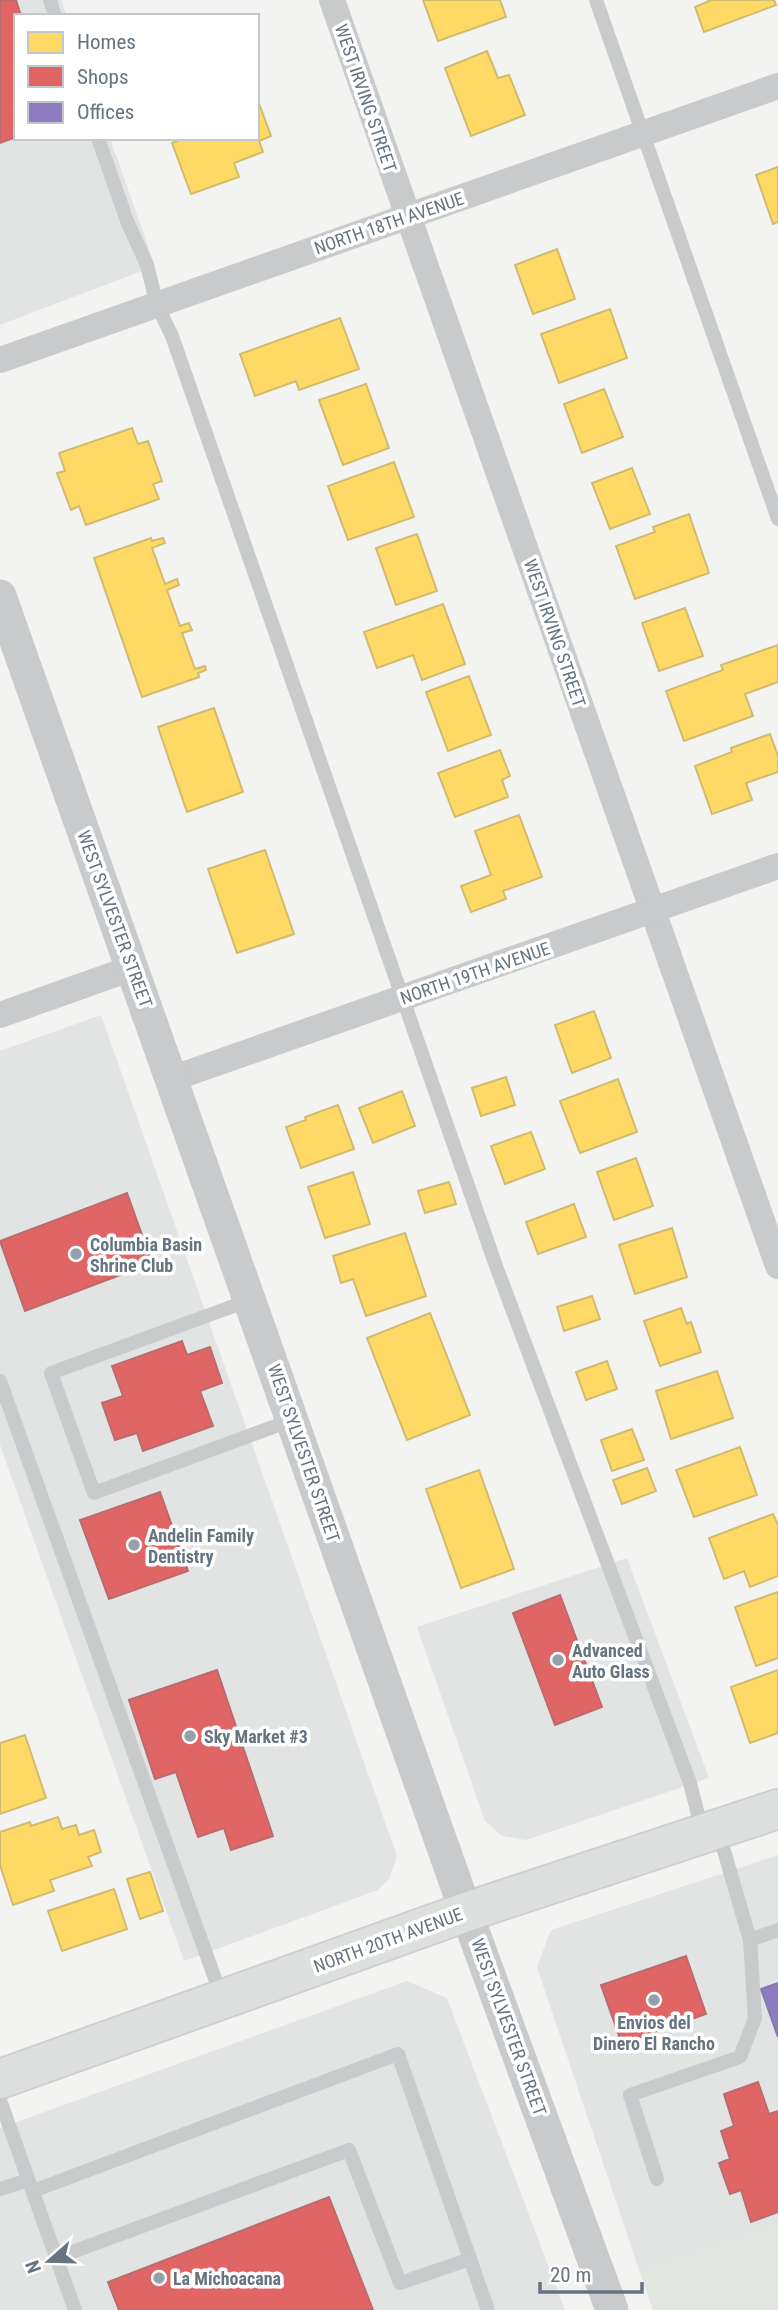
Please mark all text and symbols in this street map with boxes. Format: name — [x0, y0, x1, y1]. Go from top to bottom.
legend — [14, 14, 259, 140]
street label: WEST IRVING STREET — [331, 21, 401, 175]
text: Homes — [77, 30, 136, 54]
text: Shops — [77, 65, 129, 89]
text: Offices — [77, 100, 134, 124]
street label: NORTH 18TH AVENUE — [311, 188, 467, 258]
street label: WEST IRVING STREET — [520, 556, 590, 710]
street label: WEST SYLVESTER STREET — [73, 828, 157, 1010]
street label: NORTH 19TH AVENUE — [397, 938, 553, 1008]
place label: Columbia Basin Shrine Club — [90, 1234, 202, 1276]
marker: Columbia Basin Shrine Club — [68, 1246, 84, 1262]
street label: WEST SYLVESTER STREET — [264, 1361, 344, 1545]
place label: Andelin Family Dentistry — [148, 1525, 254, 1567]
marker: Andelin Family Dentistry — [126, 1537, 142, 1553]
place label: Advanced Auto Glass — [572, 1640, 650, 1682]
marker: Advanced Auto Glass — [550, 1652, 566, 1668]
place label: Sky Market #3 — [204, 1726, 308, 1747]
marker: Sky Market #3 — [182, 1728, 198, 1744]
street label: NORTH 20TH AVENUE — [311, 1903, 465, 1977]
street label: WEST SYLVESTER STREET — [467, 1936, 551, 2118]
marker: Envios del Dinero El Rancho — [646, 1992, 662, 2008]
place label: Envios del Dinero El Rancho — [593, 2012, 715, 2054]
north arrow — [14, 2226, 84, 2296]
scale bar — [540, 2250, 642, 2294]
text: N — [21, 2257, 46, 2276]
text: 20 m — [550, 2263, 591, 2287]
place label: La Michoacana — [173, 2268, 281, 2289]
marker: La Michoacana — [151, 2270, 167, 2286]

